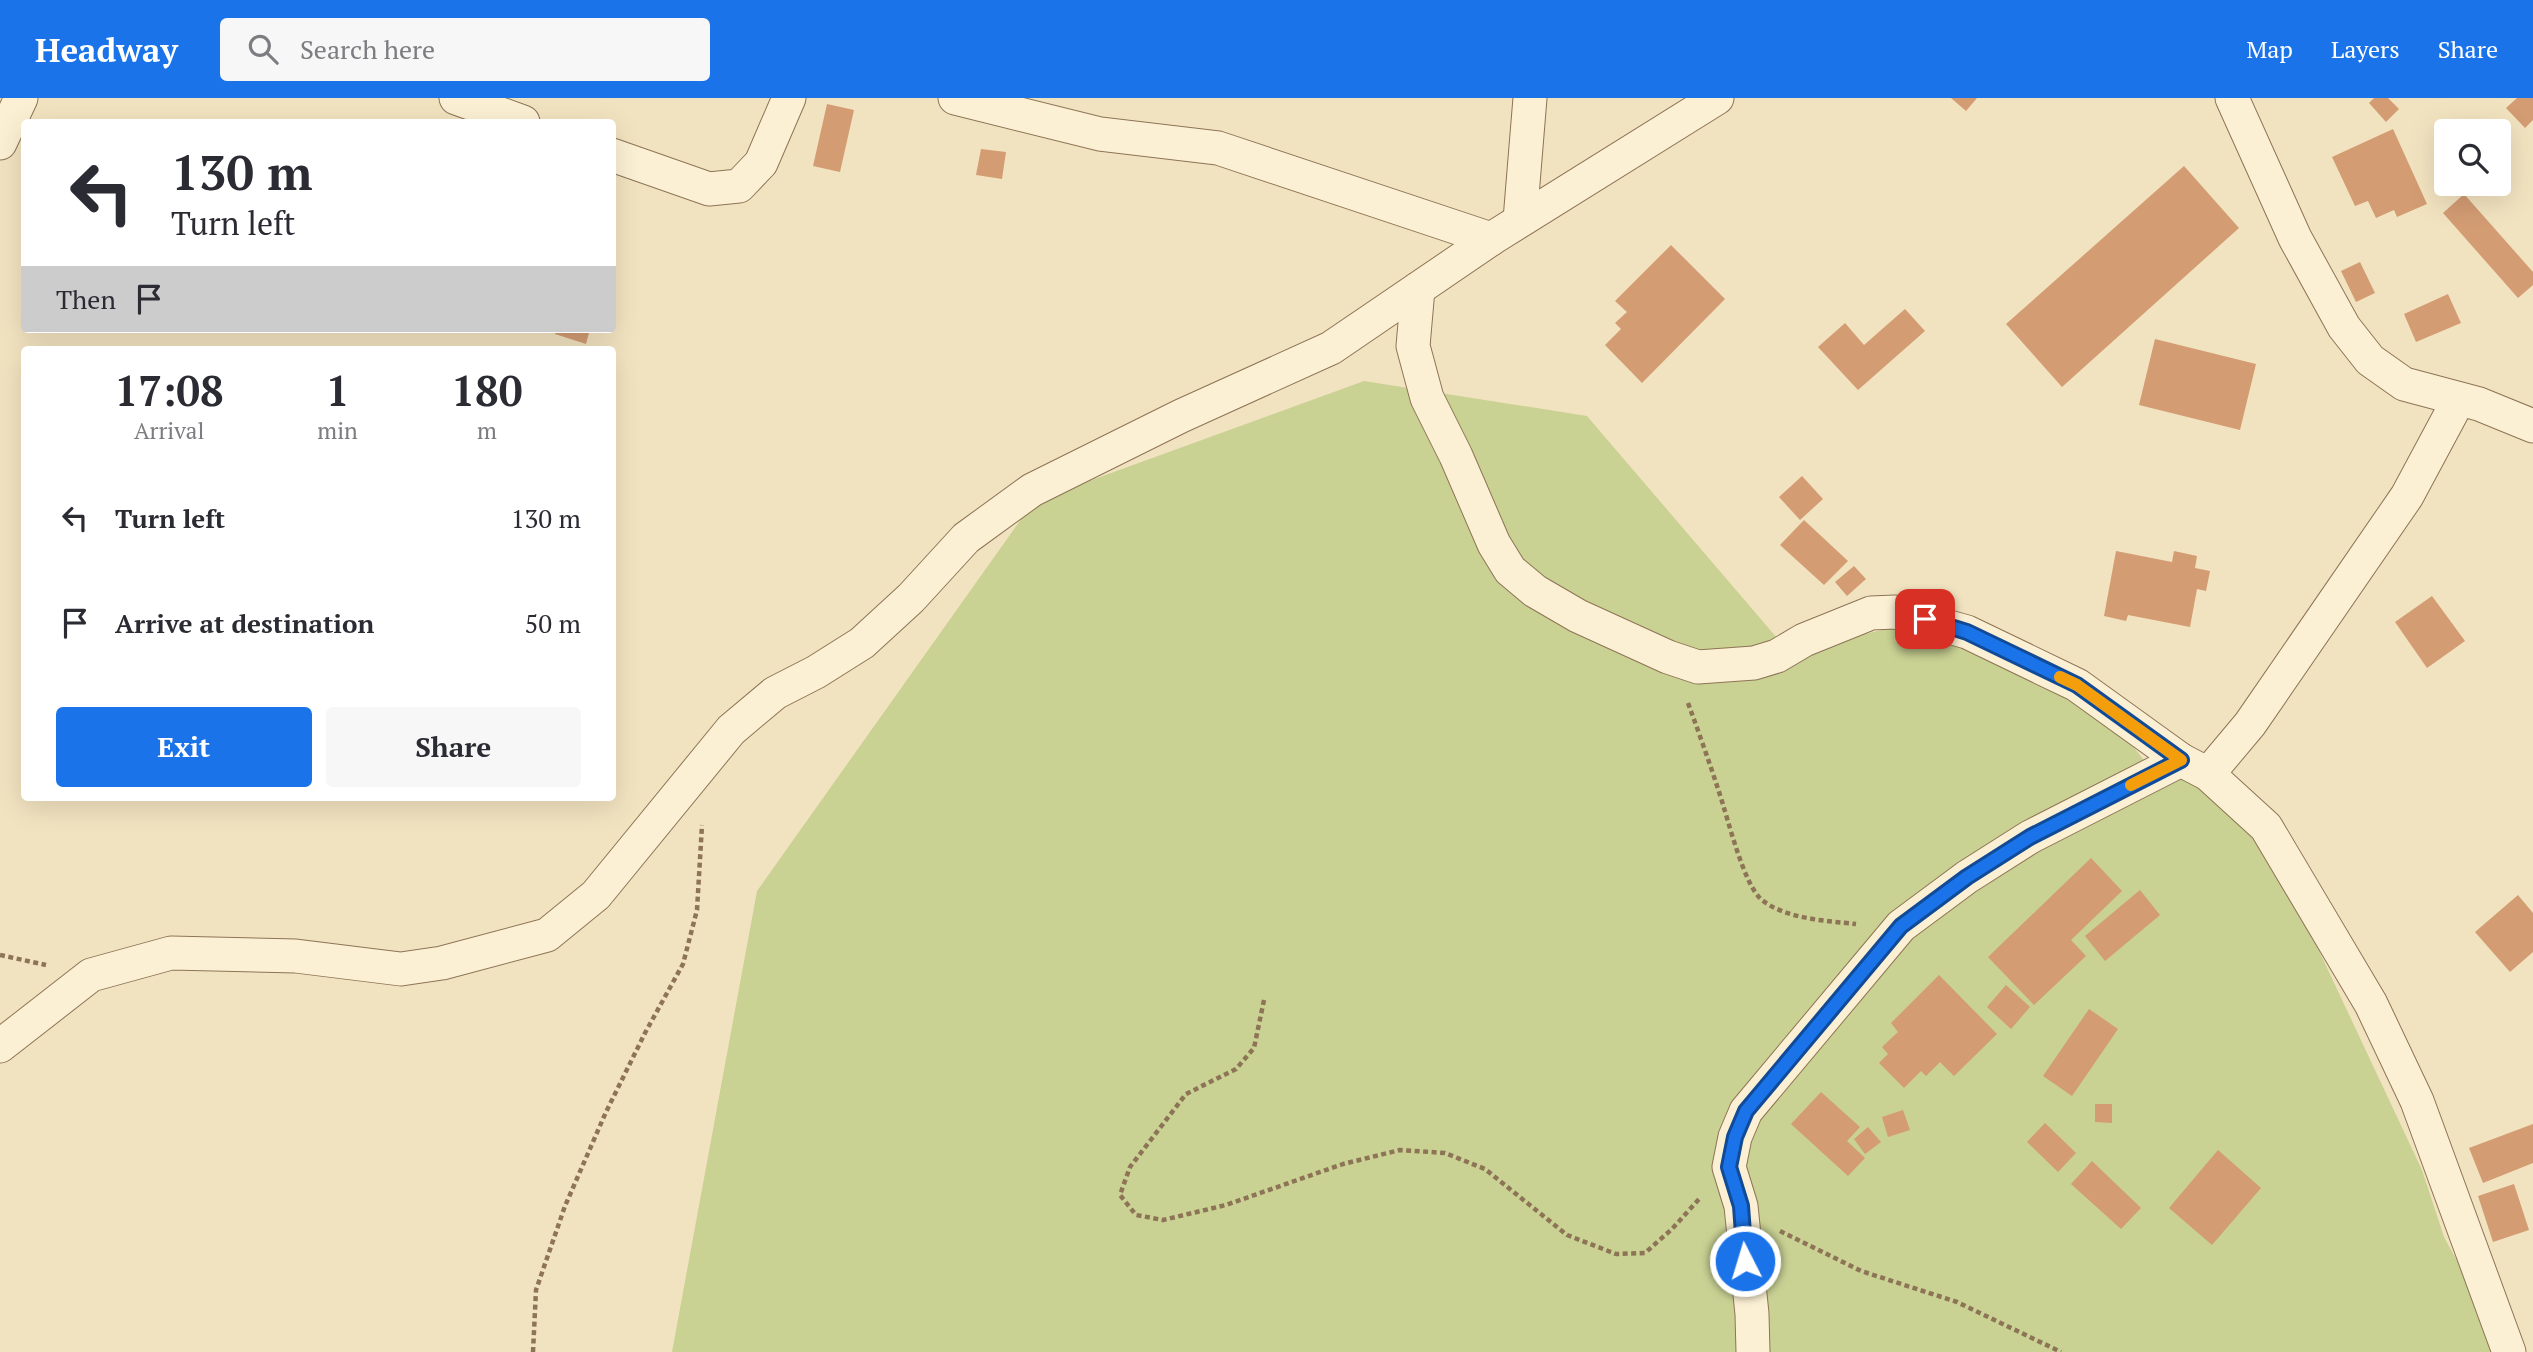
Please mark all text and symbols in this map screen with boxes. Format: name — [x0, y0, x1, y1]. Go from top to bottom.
search box — [220, 18, 710, 81]
text: Headway — [35, 28, 178, 71]
icon: search — [244, 30, 282, 68]
text: Search here — [300, 32, 435, 66]
text: Map — [2246, 33, 2293, 65]
text: Layers — [2331, 33, 2400, 65]
text: Share — [2438, 33, 2498, 65]
map controls — [2434, 119, 2511, 196]
button: search — [2434, 119, 2511, 196]
text: 130 m — [171, 139, 313, 204]
icon: left — [56, 147, 147, 238]
text: Turn left — [171, 202, 295, 244]
icon: arrive — [130, 280, 168, 318]
text: Then — [56, 282, 116, 316]
text: 17:08 — [115, 362, 224, 418]
text: 1 — [326, 362, 349, 418]
text: 180 — [451, 362, 522, 418]
text: Arrival — [134, 415, 204, 446]
text: min — [317, 415, 358, 446]
text: m — [477, 415, 497, 446]
icon: left — [56, 499, 94, 537]
text: Turn left — [115, 501, 225, 535]
text: 130 m — [511, 501, 581, 535]
pin — [1895, 589, 1955, 649]
icon: arrive — [1906, 600, 1944, 638]
icon: arrive — [56, 604, 94, 642]
text: Arrive at destination — [115, 606, 374, 640]
text: 50 m — [525, 606, 581, 640]
button: Exit — [56, 707, 312, 787]
button: Share — [326, 707, 581, 787]
position arrow — [1708, 1224, 1782, 1298]

